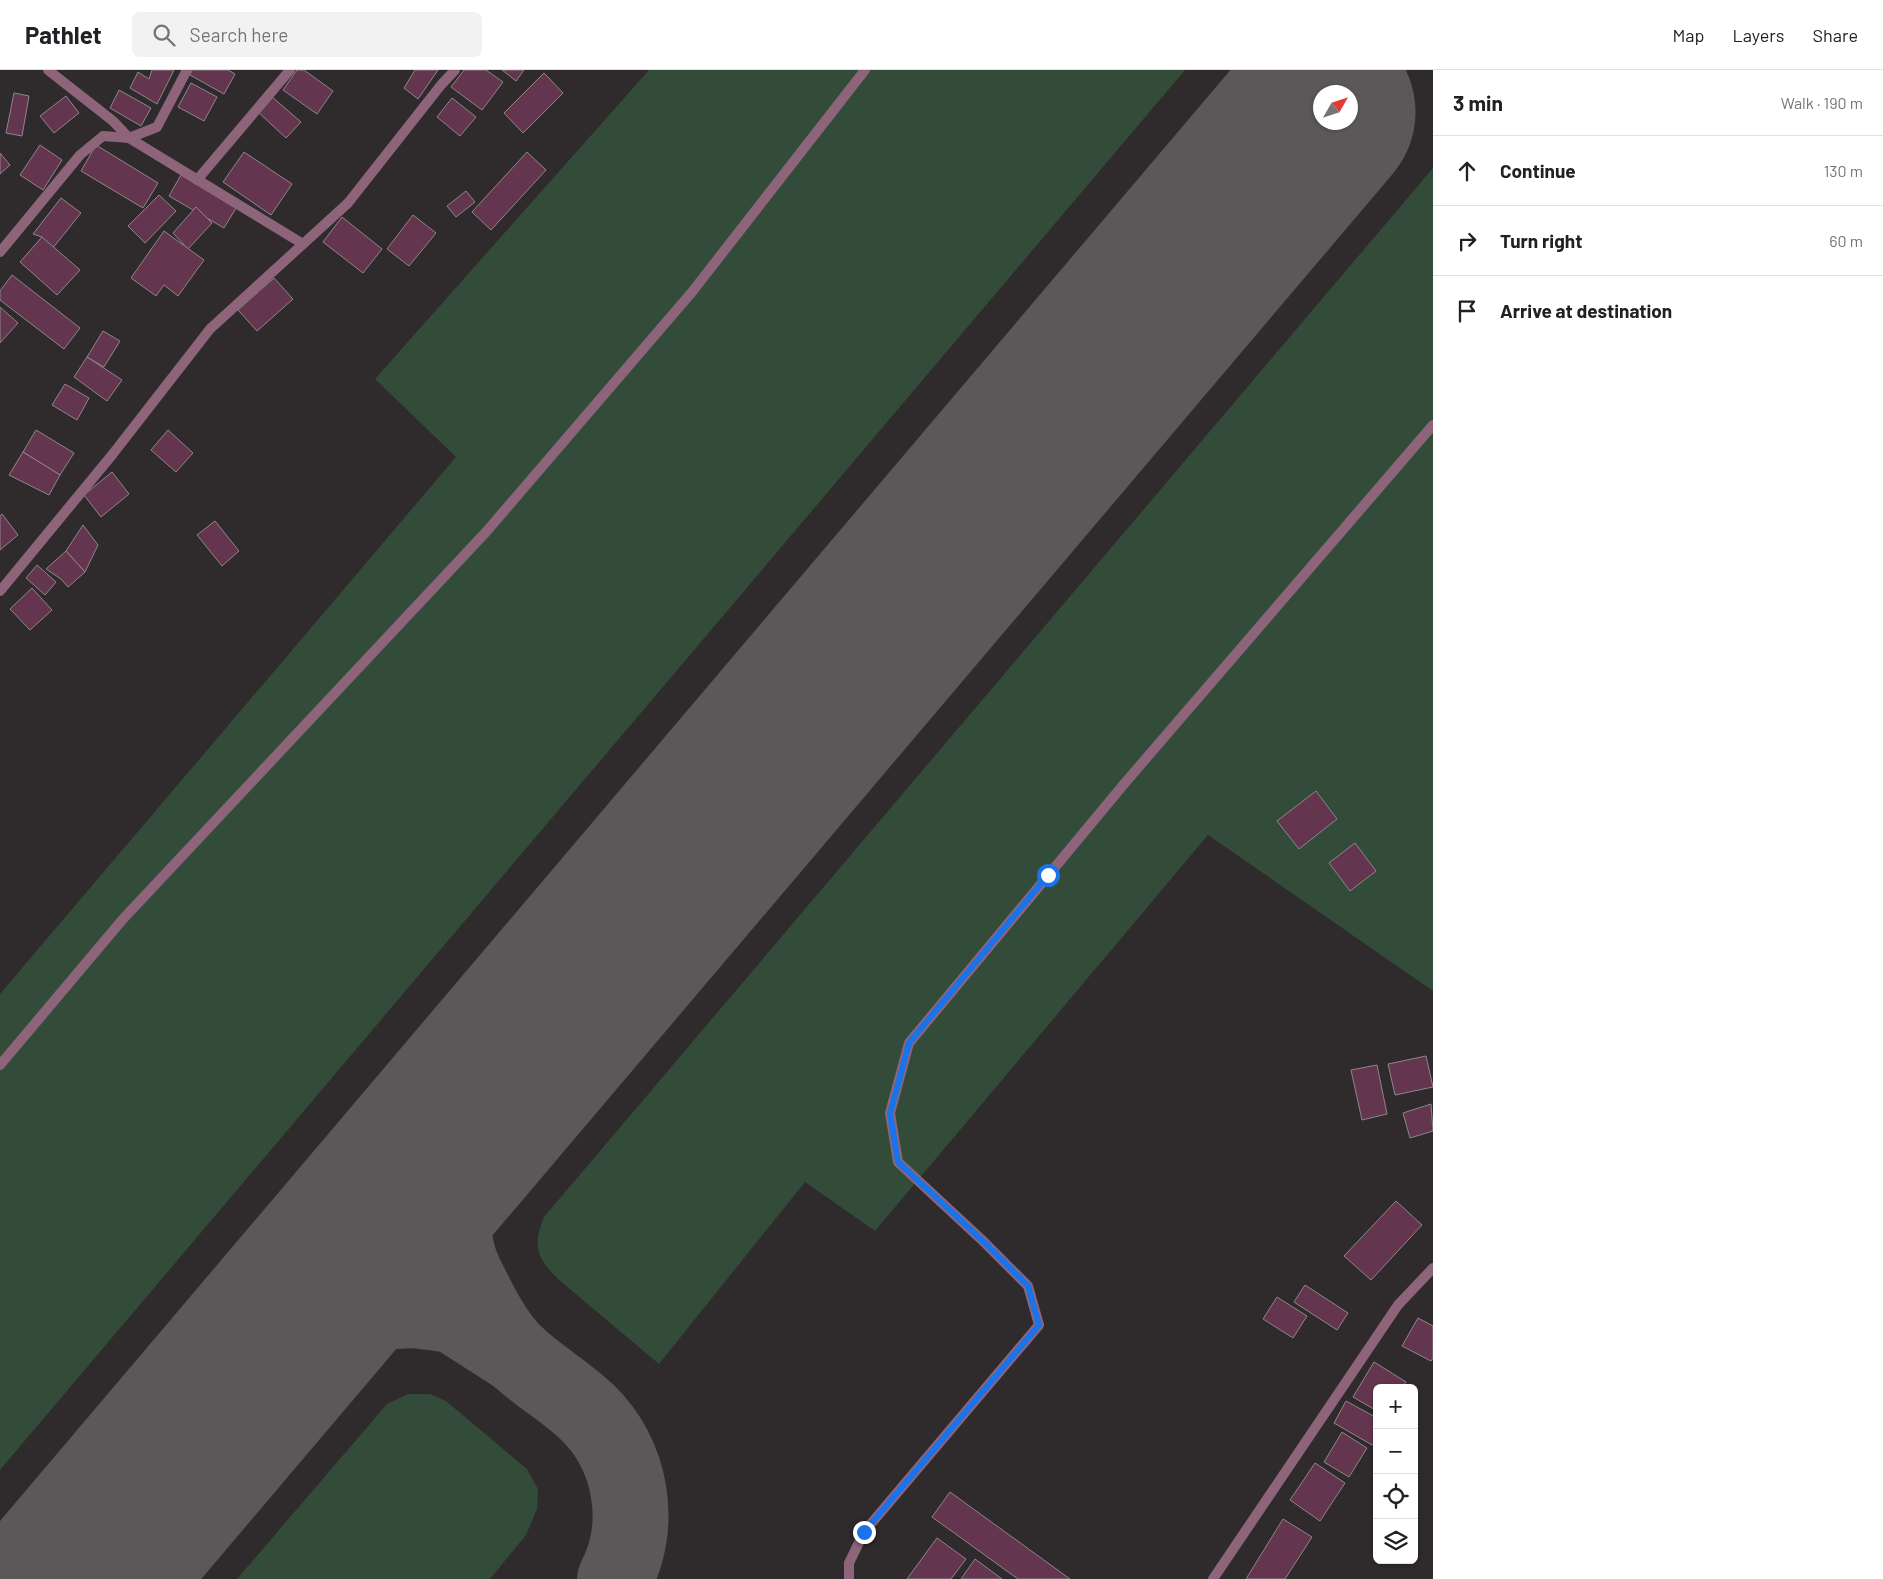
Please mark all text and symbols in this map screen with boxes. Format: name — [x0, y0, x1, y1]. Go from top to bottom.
search box — [132, 12, 482, 57]
text: Pathlet — [25, 20, 102, 49]
icon: search — [150, 21, 178, 49]
text: Search here — [190, 23, 288, 46]
text: Map — [1672, 24, 1704, 46]
text: Layers — [1732, 24, 1785, 46]
text: Share — [1813, 24, 1858, 46]
north arrow — [1313, 85, 1358, 130]
text: 3 min — [1453, 90, 1503, 115]
text: Walk · 190 m — [1781, 93, 1863, 112]
icon: ahead — [1453, 157, 1481, 185]
text: Continue — [1500, 159, 1576, 182]
text: 130 m — [1824, 161, 1863, 180]
icon: right — [1453, 227, 1481, 255]
text: Turn right — [1500, 229, 1582, 252]
text: 60 m — [1829, 231, 1863, 250]
icon: arrive — [1453, 297, 1481, 325]
text: Arrive at destination — [1500, 299, 1672, 322]
route start — [1037, 864, 1060, 887]
map controls — [1373, 1384, 1418, 1564]
button: + — [1373, 1384, 1418, 1429]
button: − — [1373, 1429, 1418, 1474]
button: locate — [1373, 1474, 1418, 1519]
button: layers — [1373, 1519, 1418, 1564]
route end — [853, 1521, 876, 1544]

